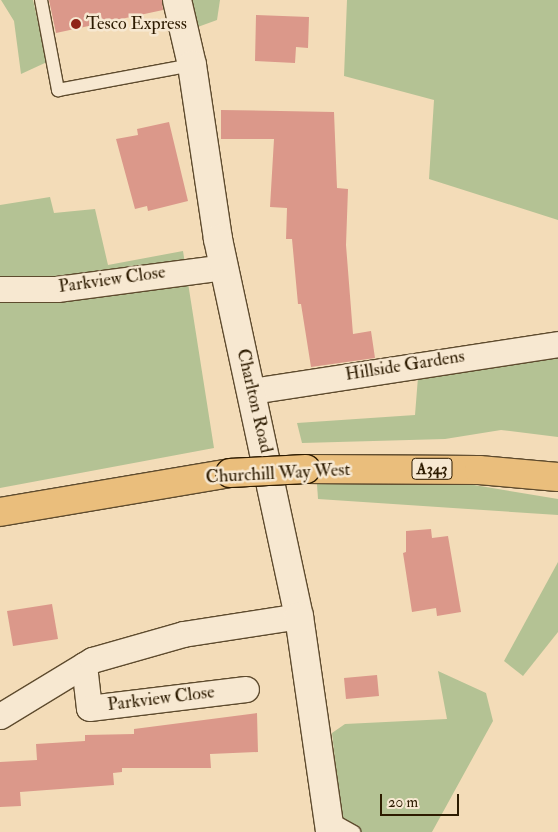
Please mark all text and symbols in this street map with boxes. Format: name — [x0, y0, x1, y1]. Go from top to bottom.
place label: Tesco Express — [86, 13, 187, 35]
marker: Tesco Express — [70, 18, 82, 30]
street label: Parkview Close — [57, 262, 167, 298]
street label: Hillside Gardens — [344, 346, 466, 386]
street label: Charlton Road — [232, 347, 276, 455]
road number: A343 — [411, 456, 453, 482]
street label: Churchill Way West — [205, 459, 351, 489]
street label: Parkview Close — [106, 682, 216, 716]
scale bar — [383, 784, 462, 816]
text: 20 m — [388, 793, 418, 812]

